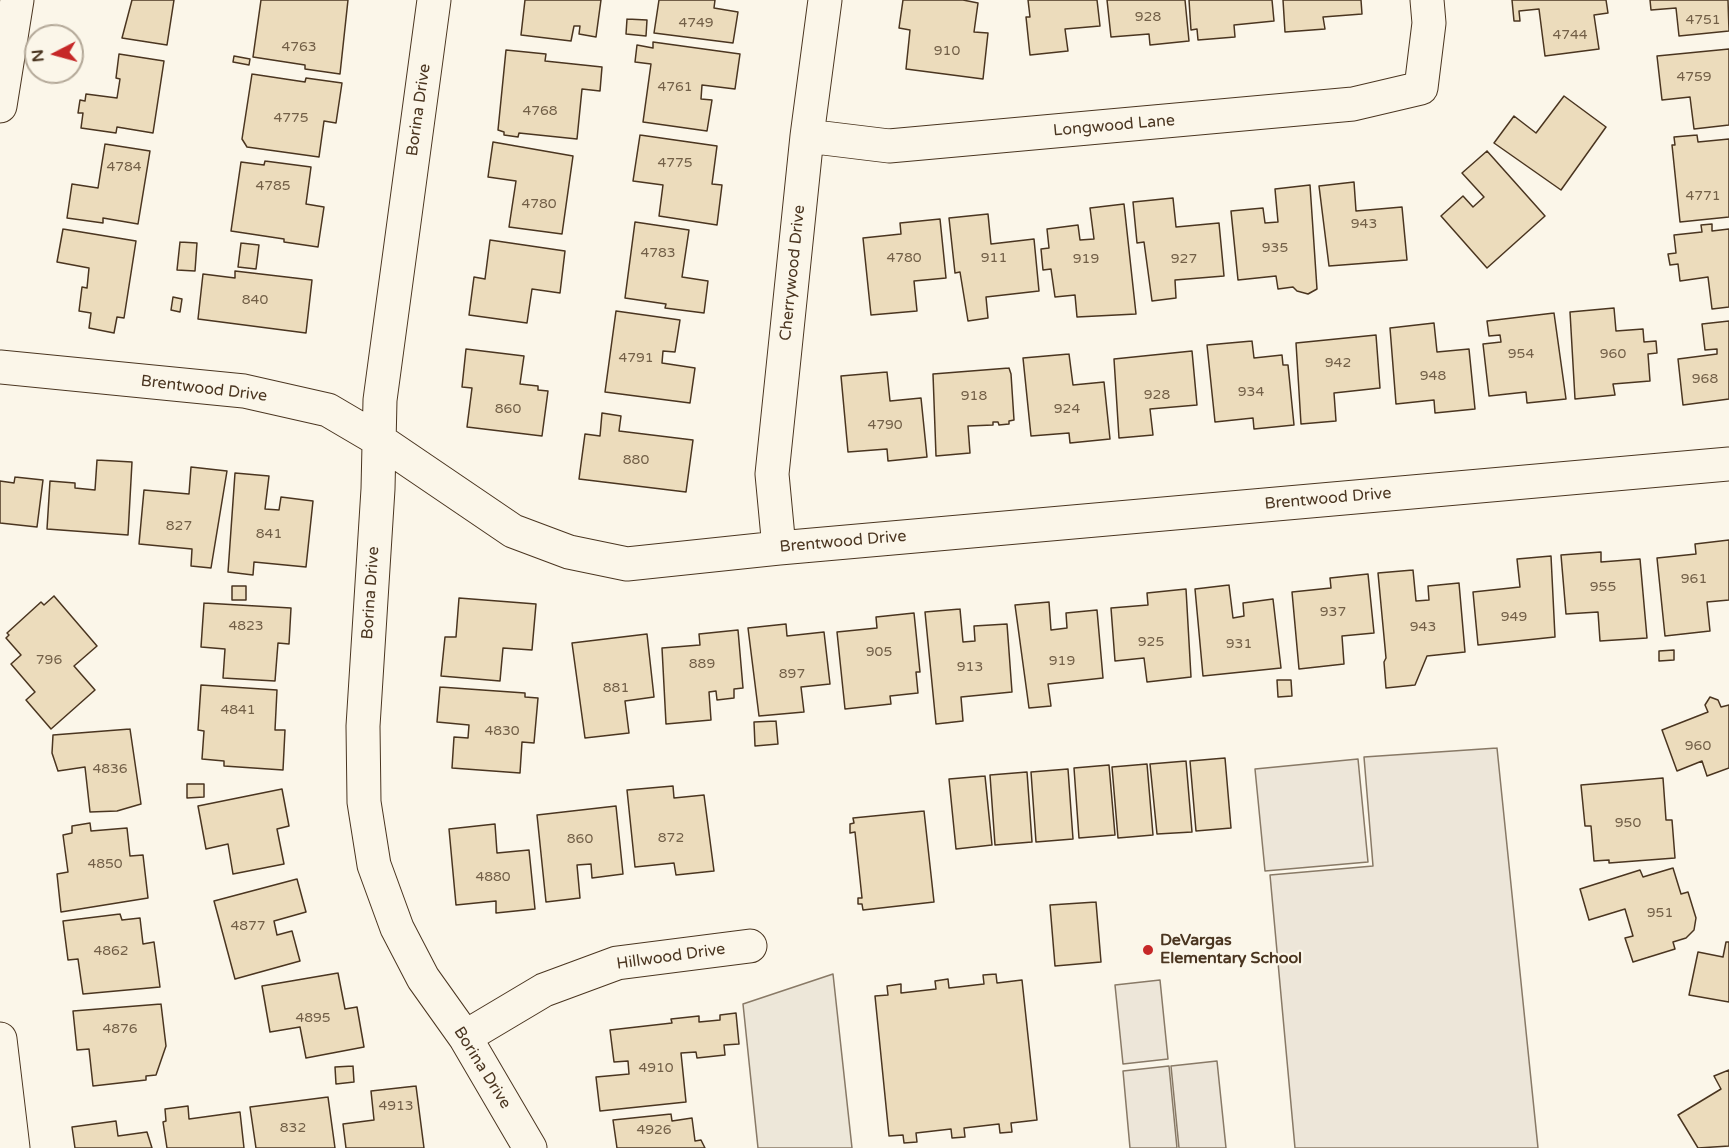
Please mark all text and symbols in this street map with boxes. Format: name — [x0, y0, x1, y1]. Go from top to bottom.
house number: 928 — [1135, 9, 1161, 25]
house number: 4751 — [1685, 12, 1721, 28]
house number: 4749 — [678, 15, 714, 31]
north arrow — [24, 24, 84, 84]
house number: 4744 — [1552, 27, 1588, 43]
house number: 4763 — [281, 39, 317, 55]
house number: 910 — [934, 43, 960, 59]
text: N — [27, 48, 49, 63]
street label: Borina Drive — [403, 63, 435, 157]
house number: 4759 — [1676, 69, 1712, 85]
house number: 4761 — [657, 79, 693, 95]
house number: 4768 — [522, 103, 558, 119]
house number: 4775 — [273, 110, 309, 126]
street label: Longwood Lane — [1052, 111, 1176, 141]
house number: 4775 — [657, 155, 693, 171]
house number: 4784 — [106, 159, 142, 175]
house number: 4785 — [255, 178, 291, 194]
house number: 4771 — [1685, 188, 1721, 204]
house number: 4780 — [521, 196, 557, 212]
street label: Cherrywood Drive — [776, 204, 810, 342]
house number: 943 — [1351, 216, 1377, 232]
house number: 935 — [1262, 240, 1288, 256]
house number: 4783 — [640, 245, 676, 261]
house number: 4780 — [886, 250, 922, 266]
house number: 911 — [981, 250, 1007, 266]
house number: 919 — [1073, 251, 1099, 267]
house number: 927 — [1171, 251, 1197, 267]
house number: 840 — [242, 292, 268, 308]
house number: 954 — [1508, 346, 1534, 362]
house number: 960 — [1600, 346, 1626, 362]
house number: 4791 — [618, 350, 654, 366]
house number: 942 — [1325, 355, 1351, 371]
house number: 948 — [1420, 368, 1446, 384]
house number: 968 — [1692, 371, 1718, 387]
street label: Brentwood Drive — [140, 372, 268, 406]
house number: 934 — [1238, 384, 1264, 400]
house number: 928 — [1144, 387, 1170, 403]
house number: 918 — [961, 388, 987, 404]
house number: 860 — [495, 401, 521, 417]
house number: 924 — [1054, 401, 1080, 417]
house number: 4790 — [867, 417, 903, 433]
house number: 880 — [623, 452, 649, 468]
street label: Brentwood Drive — [1264, 484, 1392, 514]
house number: 827 — [166, 518, 192, 534]
house number: 841 — [256, 526, 282, 542]
street label: Brentwood Drive — [779, 527, 907, 557]
street label: Borina Drive — [358, 546, 384, 640]
house number: 961 — [1681, 571, 1707, 587]
house number: 955 — [1590, 579, 1616, 595]
house number: 937 — [1320, 604, 1346, 620]
house number: 949 — [1501, 609, 1527, 625]
house number: 4823 — [228, 618, 264, 634]
house number: 943 — [1410, 619, 1436, 635]
house number: 925 — [1138, 634, 1164, 650]
house number: 931 — [1226, 636, 1252, 652]
house number: 905 — [866, 644, 892, 660]
house number: 796 — [36, 652, 62, 668]
house number: 919 — [1049, 653, 1075, 669]
house number: 889 — [689, 656, 715, 672]
house number: 913 — [957, 659, 983, 675]
house number: 897 — [779, 666, 805, 682]
house number: 881 — [603, 680, 629, 696]
house number: 4841 — [220, 702, 256, 718]
house number: 4830 — [484, 723, 520, 739]
house number: 960 — [1685, 738, 1711, 754]
house number: 4836 — [92, 761, 128, 777]
house number: 950 — [1615, 815, 1641, 831]
house number: 872 — [658, 830, 684, 846]
house number: 860 — [567, 831, 593, 847]
house number: 4850 — [87, 856, 123, 872]
house number: 4880 — [475, 869, 511, 885]
house number: 951 — [1647, 905, 1673, 921]
house number: 4877 — [230, 918, 266, 934]
place label: DeVargas Elementary School — [1160, 931, 1302, 969]
street label: Hillwood Drive — [615, 940, 727, 974]
house number: 4862 — [93, 943, 129, 959]
marker: DeVargas Elementary School — [1141, 943, 1155, 957]
house number: 4895 — [295, 1010, 331, 1026]
house number: 4876 — [102, 1021, 138, 1037]
street label: Borina Drive — [449, 1023, 515, 1113]
house number: 4910 — [638, 1060, 674, 1076]
house number: 4913 — [378, 1098, 414, 1114]
house number: 832 — [280, 1120, 306, 1136]
house number: 4926 — [636, 1122, 672, 1138]

